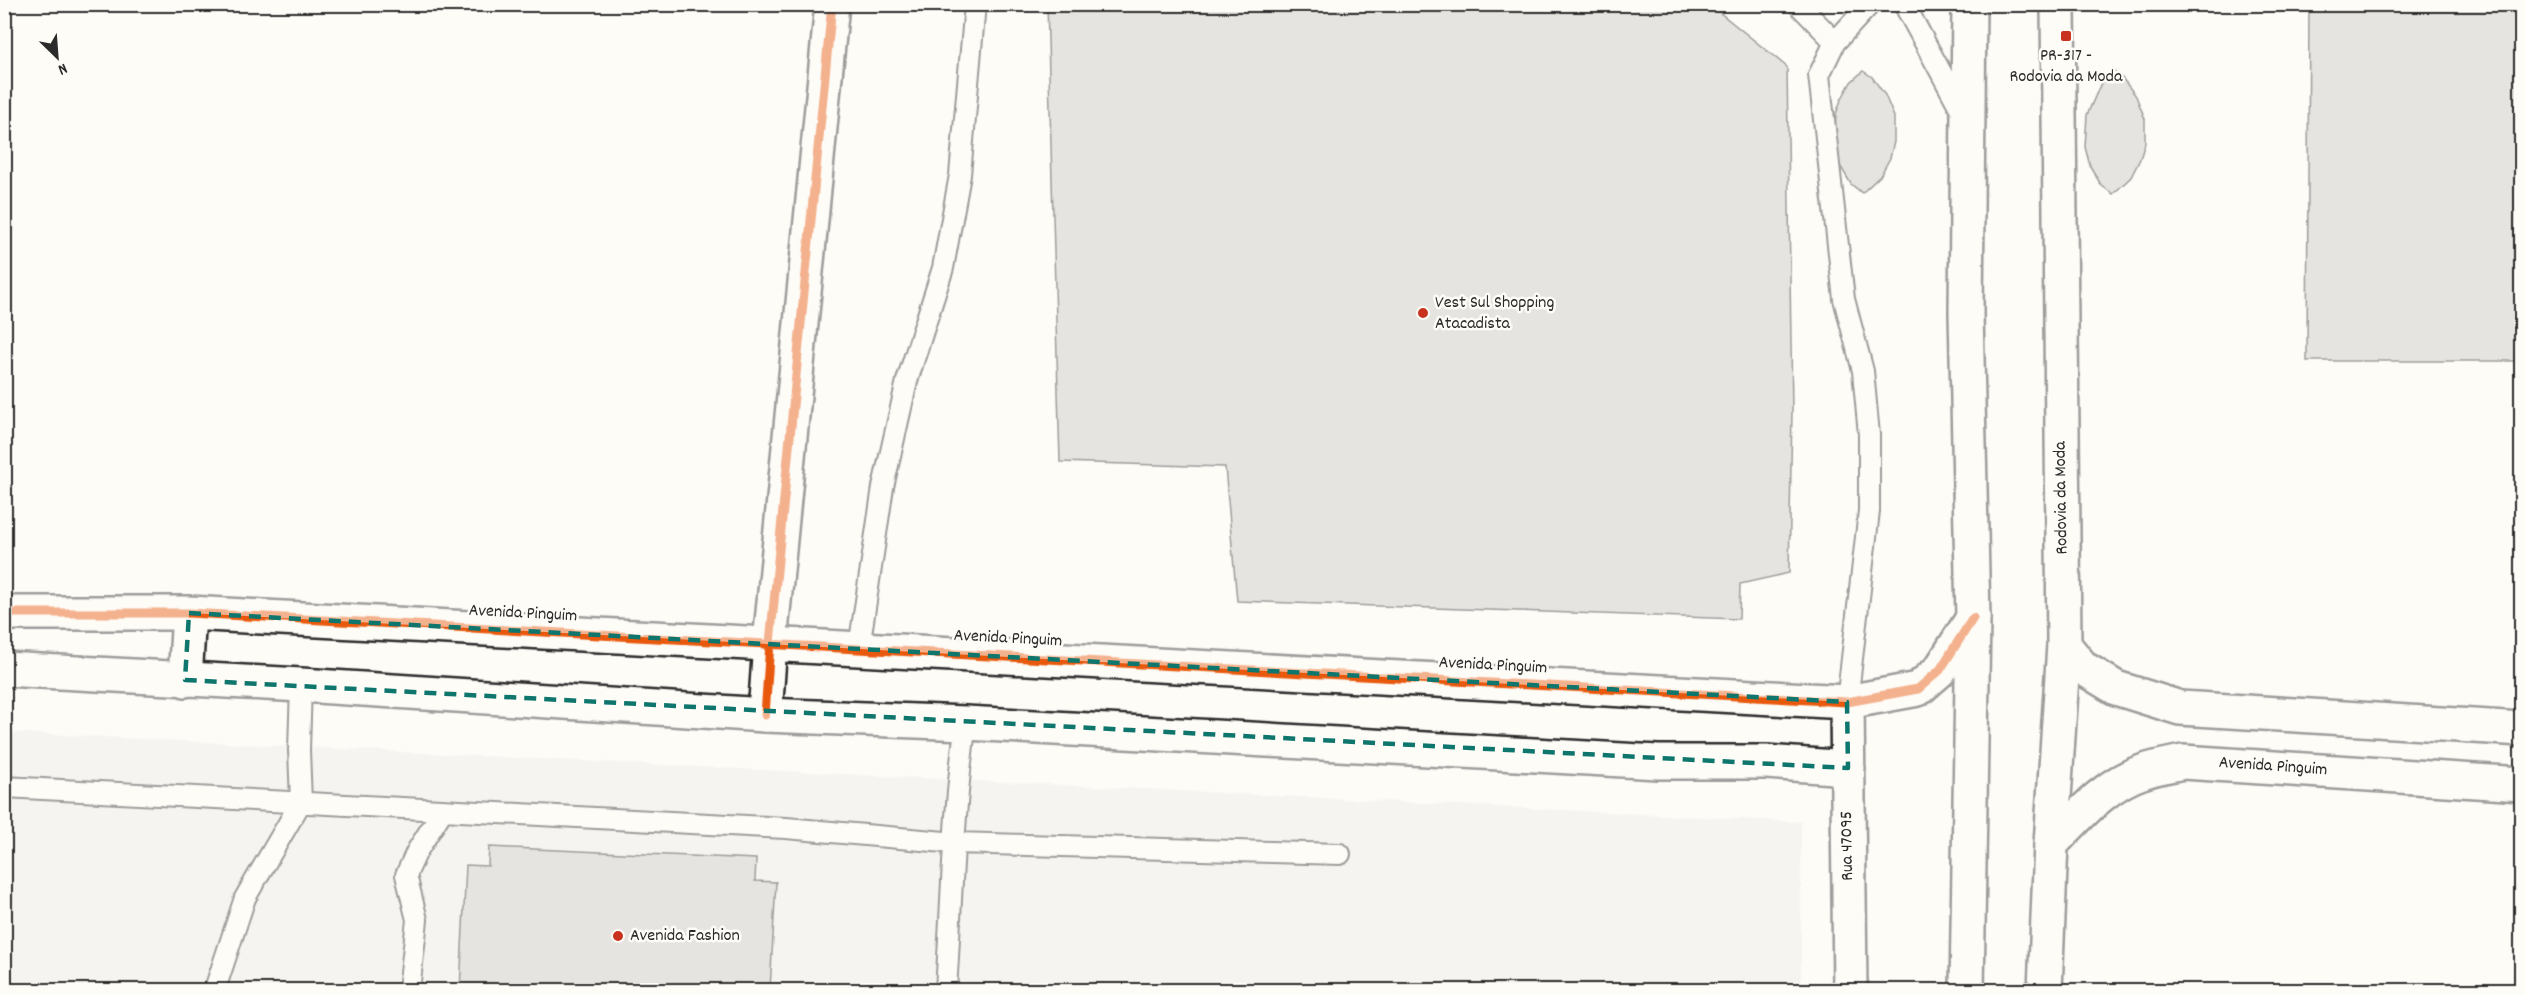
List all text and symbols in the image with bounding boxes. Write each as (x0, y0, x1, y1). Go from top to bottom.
north arrow (27, 27, 87, 87)
marker: PR-317 - Rodovia da Moda (2059, 29, 2073, 43)
place label: PR-317 - Rodovia da Moda (2009, 44, 2123, 90)
text: N (54, 56, 71, 80)
place label: Vest Sul Shopping Atacadista (1435, 291, 1554, 337)
marker: Vest Sul Shopping Atacadista (1416, 306, 1430, 320)
street label: Rodovia da Moda (2049, 441, 2075, 555)
street label: Avenida Pinguim (468, 599, 578, 629)
street label: Avenida Pinguim (953, 624, 1063, 654)
street label: Avenida Pinguim (1438, 651, 1548, 681)
street label: Avenida Pinguim (2218, 751, 2328, 783)
street label: Rua 47095 (1835, 811, 1861, 881)
place label: Avenida Fashion (630, 924, 740, 949)
marker: Avenida Fashion (611, 929, 625, 943)

